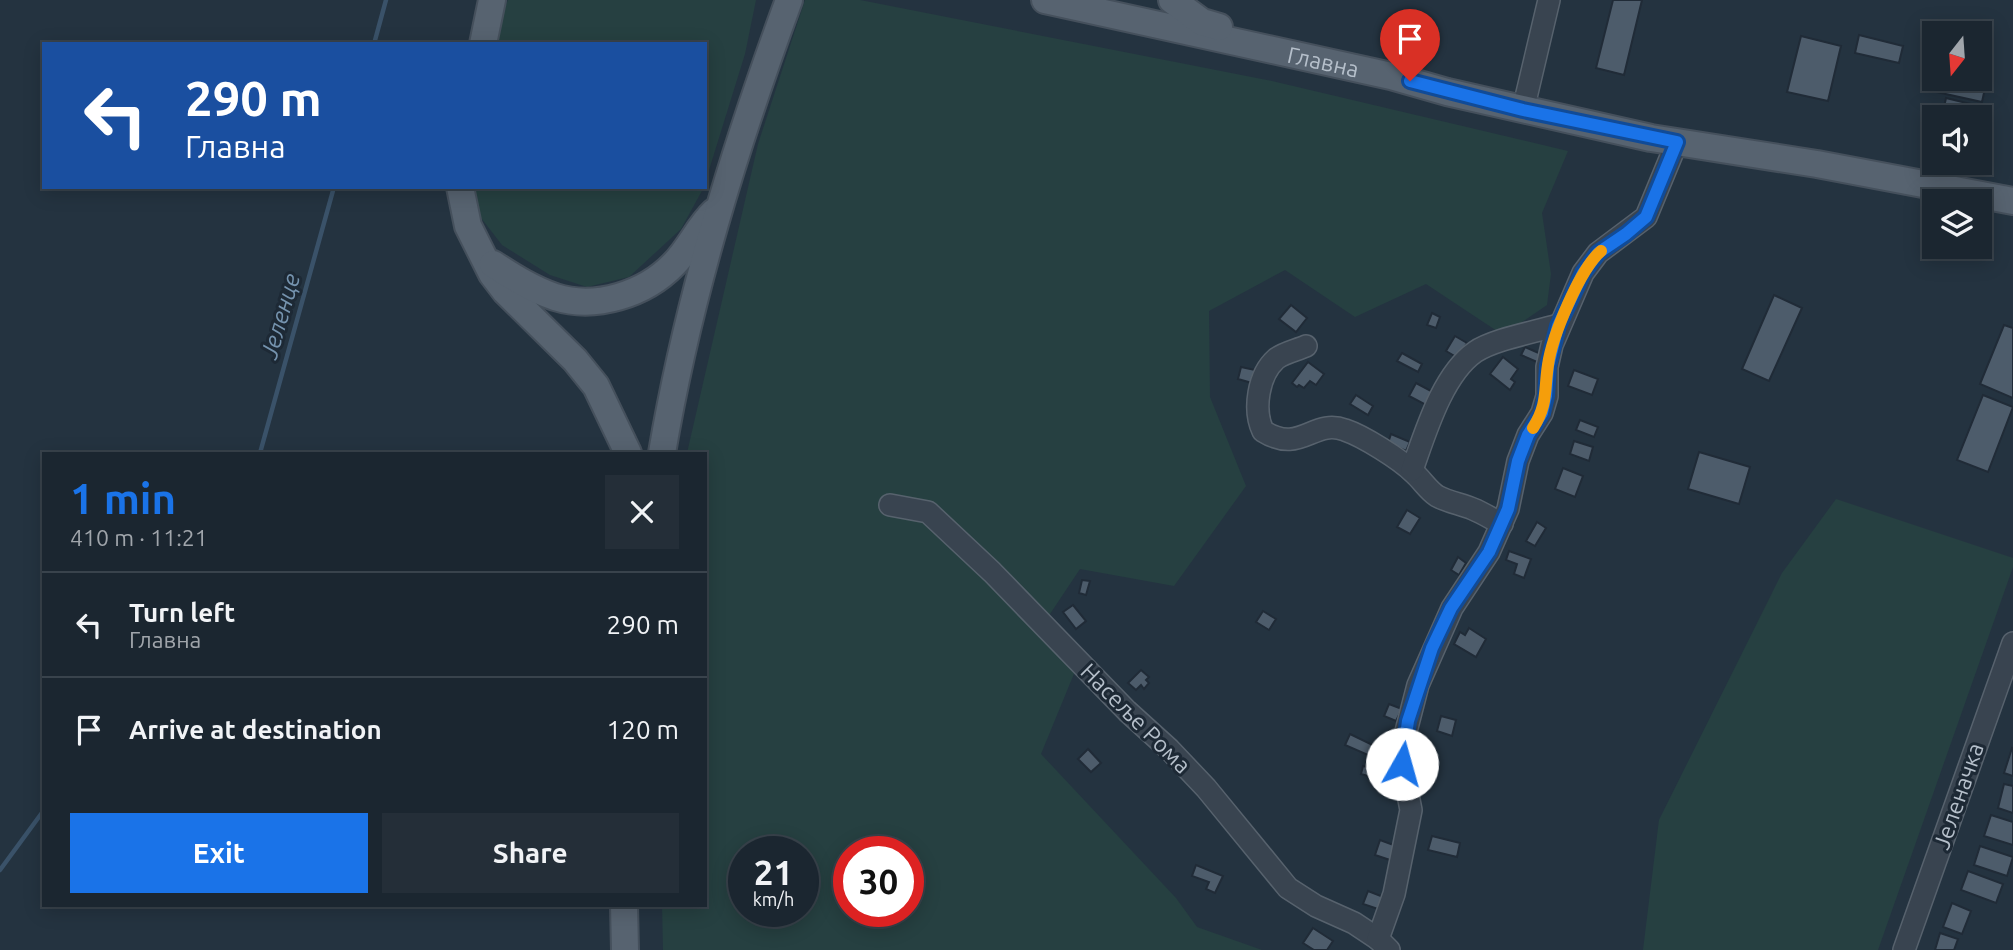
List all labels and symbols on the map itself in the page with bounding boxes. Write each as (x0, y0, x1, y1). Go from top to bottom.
pin (1380, 9, 1440, 81)
north arrow (1922, 21, 1992, 91)
street label: Главна (1285, 41, 1361, 81)
water label: Јеленце (255, 270, 305, 363)
street label: Насеље Рома (1076, 658, 1196, 778)
position arrow (1365, 727, 1439, 801)
street label: Јеленачка (1928, 739, 1988, 853)
speed limit sign: 30 (833, 836, 924, 927)

